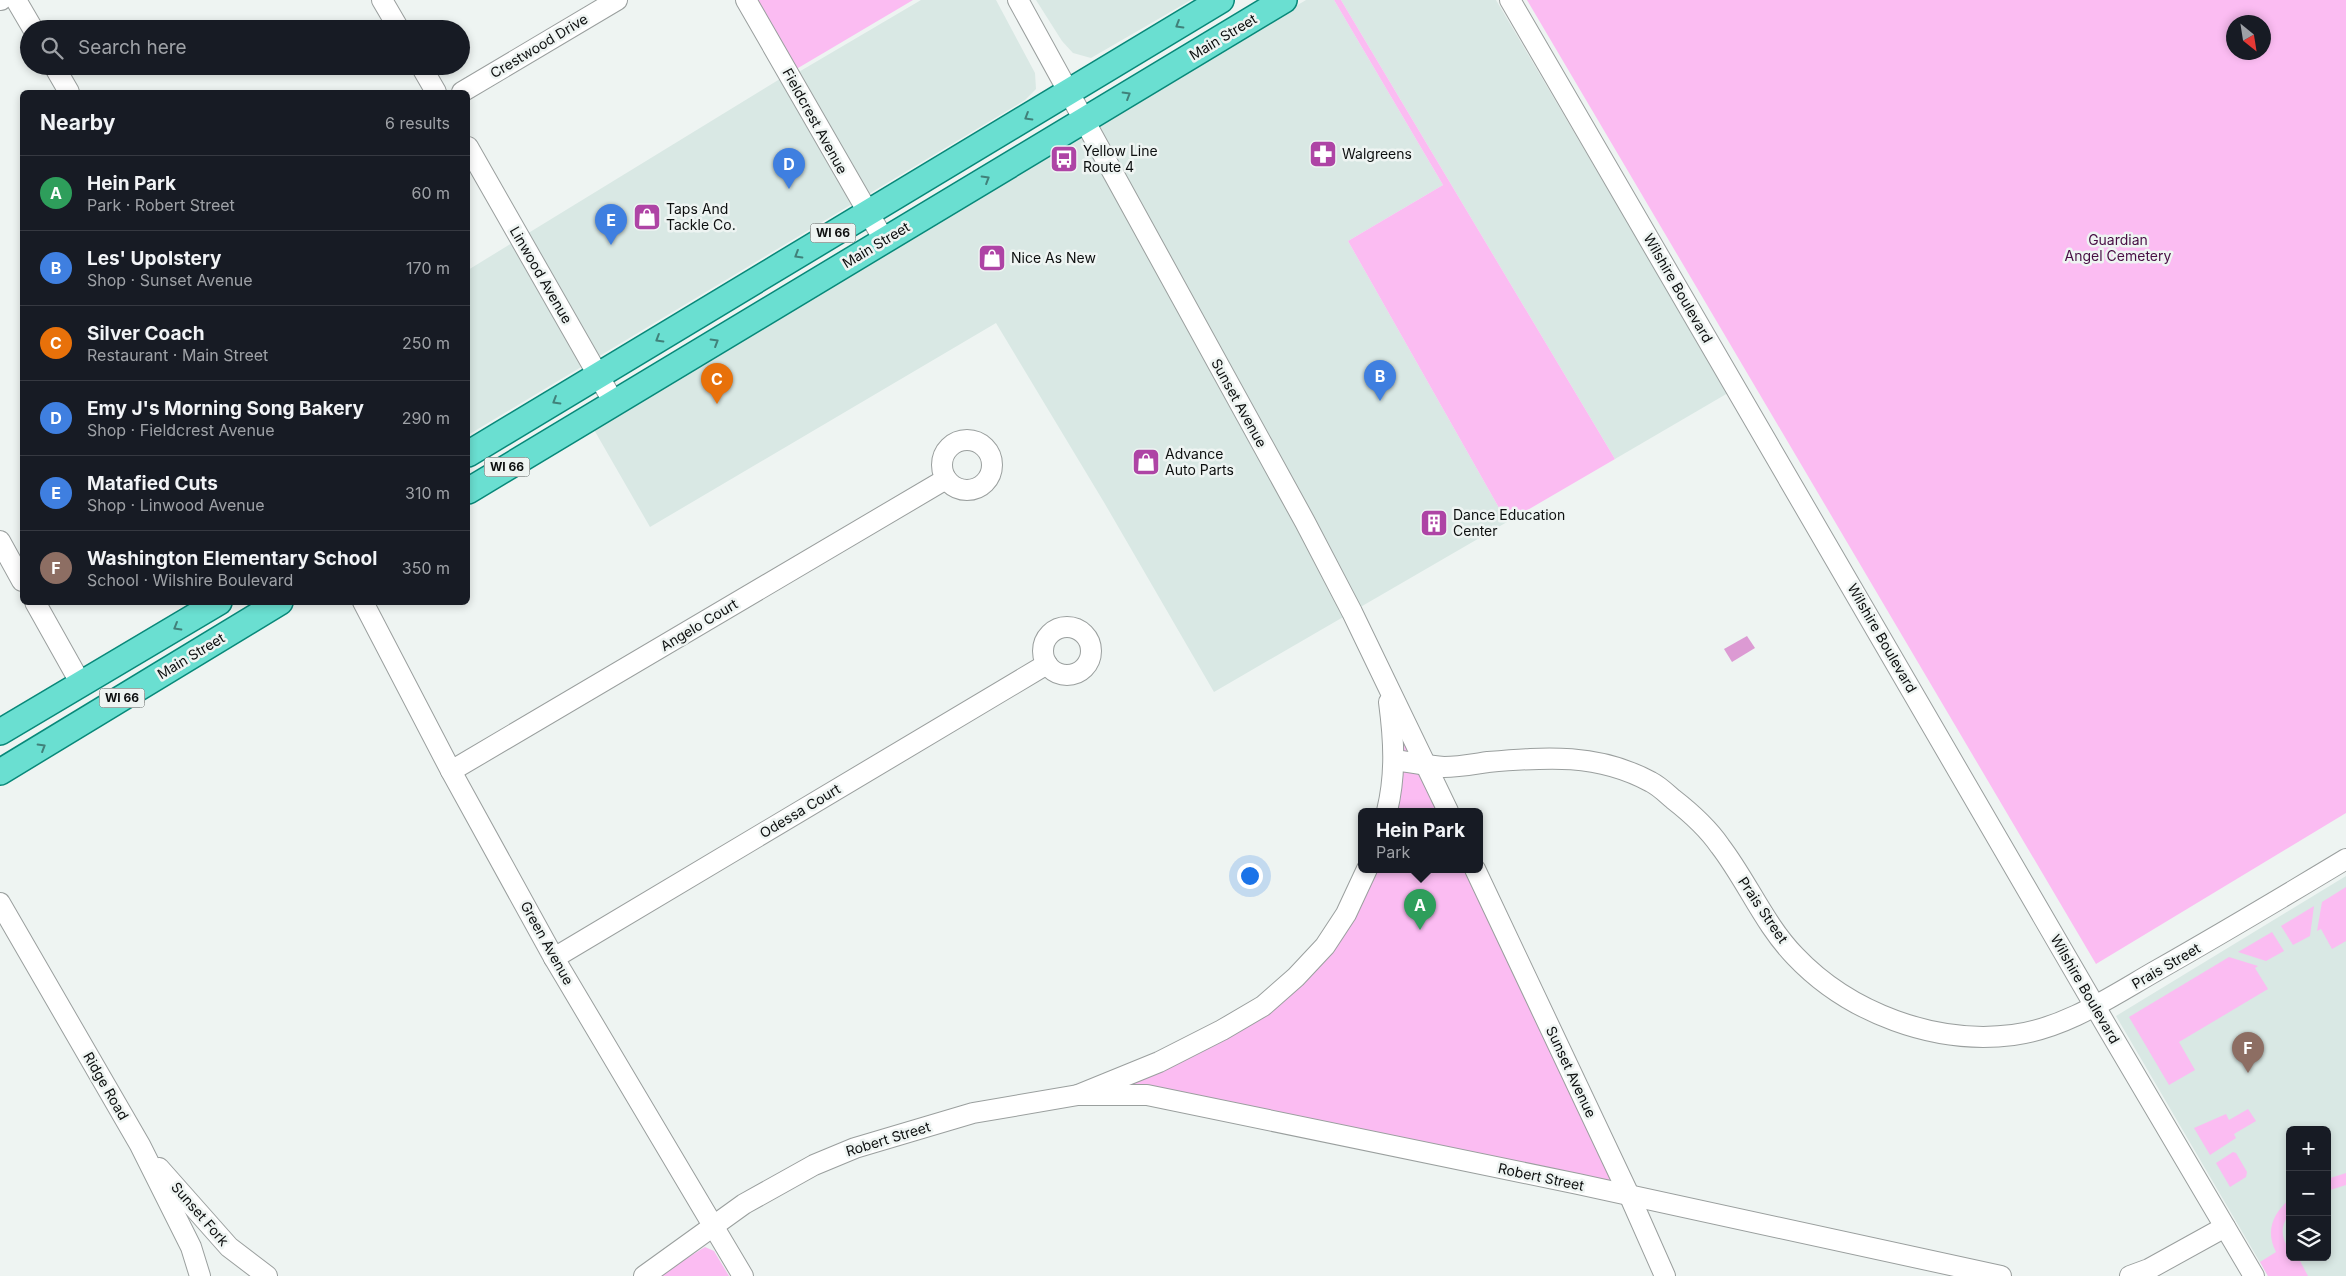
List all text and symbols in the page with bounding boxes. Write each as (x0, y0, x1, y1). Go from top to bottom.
street label: Crestwood Drive (487, 10, 591, 81)
street label: Main Street (1186, 10, 1260, 63)
north arrow (2226, 15, 2271, 60)
one-way arrow (1176, 19, 1185, 29)
search box (20, 20, 470, 75)
icon: search (38, 34, 66, 62)
text: Search here (78, 36, 187, 59)
street label: Fieldcrest Avenue (779, 65, 851, 177)
one-way arrow (1122, 92, 1131, 102)
text: Nearby (40, 110, 115, 135)
one-way arrow (1024, 110, 1033, 120)
text: 6 results (385, 113, 450, 133)
pharmacy icon: Walgreens (1308, 139, 1338, 169)
place label: Yellow Line Route 4 (1083, 142, 1158, 175)
bus stop icon: Yellow Line Route 4 (1049, 144, 1079, 174)
place label: Walgreens (1342, 145, 1412, 162)
pin: D (773, 148, 805, 189)
text: Hein Park (87, 172, 176, 195)
one-way arrow (980, 176, 989, 186)
text: A (50, 183, 62, 203)
text: 60 m (411, 183, 450, 203)
text: Park · Robert Street (87, 195, 235, 215)
place label: Taps And Tackle Co. (666, 200, 736, 233)
shop icon: Taps And Tackle Co. (632, 202, 662, 232)
pin: E (595, 204, 627, 245)
street label: Main Street (839, 218, 913, 271)
street label: Linwood Avenue (507, 223, 576, 326)
road number: WI 66 (810, 224, 856, 242)
street label: Wilshire Boulevard (1640, 230, 1717, 345)
park label: Guardian Angel Cemetery (2065, 231, 2172, 264)
shop icon: Nice As New (977, 243, 1007, 273)
text: Les' Upolstery (87, 247, 221, 270)
one-way arrow (795, 248, 804, 258)
place label: Nice As New (1011, 249, 1096, 266)
text: B (51, 258, 61, 278)
text: 170 m (406, 258, 450, 278)
text: Shop · Sunset Avenue (87, 270, 253, 290)
text: Silver Coach (87, 322, 204, 345)
one-way arrow (656, 332, 665, 342)
text: C (50, 333, 62, 353)
text: 250 m (402, 333, 450, 353)
one-way arrow (710, 338, 719, 348)
text: Restaurant · Main Street (87, 345, 268, 365)
street label: Sunset Avenue (1208, 355, 1271, 450)
pin: B (1364, 360, 1396, 401)
pin: C (701, 363, 733, 404)
one-way arrow (552, 394, 561, 404)
text: Emy J's Morning Song Bakery (87, 397, 364, 420)
text: D (50, 408, 62, 428)
text: 290 m (402, 408, 450, 428)
text: Shop · Fieldcrest Avenue (87, 420, 275, 440)
place label: Advance Auto Parts (1165, 445, 1234, 478)
shop icon: Advance Auto Parts (1131, 447, 1161, 477)
road number: WI 66 (484, 458, 530, 477)
text: Matafied Cuts (87, 472, 218, 495)
text: E (51, 483, 61, 503)
text: 310 m (405, 483, 450, 503)
text: Shop · Linwood Avenue (87, 495, 265, 515)
place label: Dance Education Center (1453, 506, 1565, 539)
building icon: Dance Education Center (1419, 508, 1449, 538)
text: Washington Elementary School (87, 547, 377, 570)
text: F (51, 558, 61, 578)
text: 350 m (402, 558, 450, 578)
text: School · Wilshire Boulevard (87, 570, 293, 590)
street label: Wilshire Boulevard (1844, 580, 1921, 695)
street label: Angelo Court (657, 595, 741, 654)
one-way arrow (173, 621, 182, 631)
street label: Main Street (154, 629, 228, 682)
road number: WI 66 (100, 688, 144, 708)
one-way arrow (36, 743, 45, 753)
street label: Odessa Court (756, 780, 843, 841)
popup (1358, 808, 1483, 873)
text: Hein Park (1376, 819, 1465, 842)
text: Park (1376, 842, 1410, 862)
your location (1237, 863, 1263, 889)
street label: Prais Street (1735, 873, 1792, 946)
pin: A (1404, 889, 1436, 930)
street label: Green Avenue (517, 898, 577, 988)
street label: Wilshire Boulevard (2047, 931, 2124, 1046)
street label: Prais Street (2128, 939, 2203, 992)
street label: Sunset Avenue (1543, 1023, 1600, 1120)
pin: F (2232, 1032, 2264, 1073)
street label: Ridge Road (80, 1049, 133, 1123)
street label: Robert Street (844, 1117, 933, 1159)
map controls (2286, 1126, 2331, 1261)
button: + (2286, 1126, 2331, 1171)
street label: Robert Street (1497, 1159, 1586, 1194)
button: − (2286, 1171, 2331, 1216)
street label: Sunset Fork (168, 1178, 233, 1249)
button: layers (2286, 1216, 2331, 1261)

